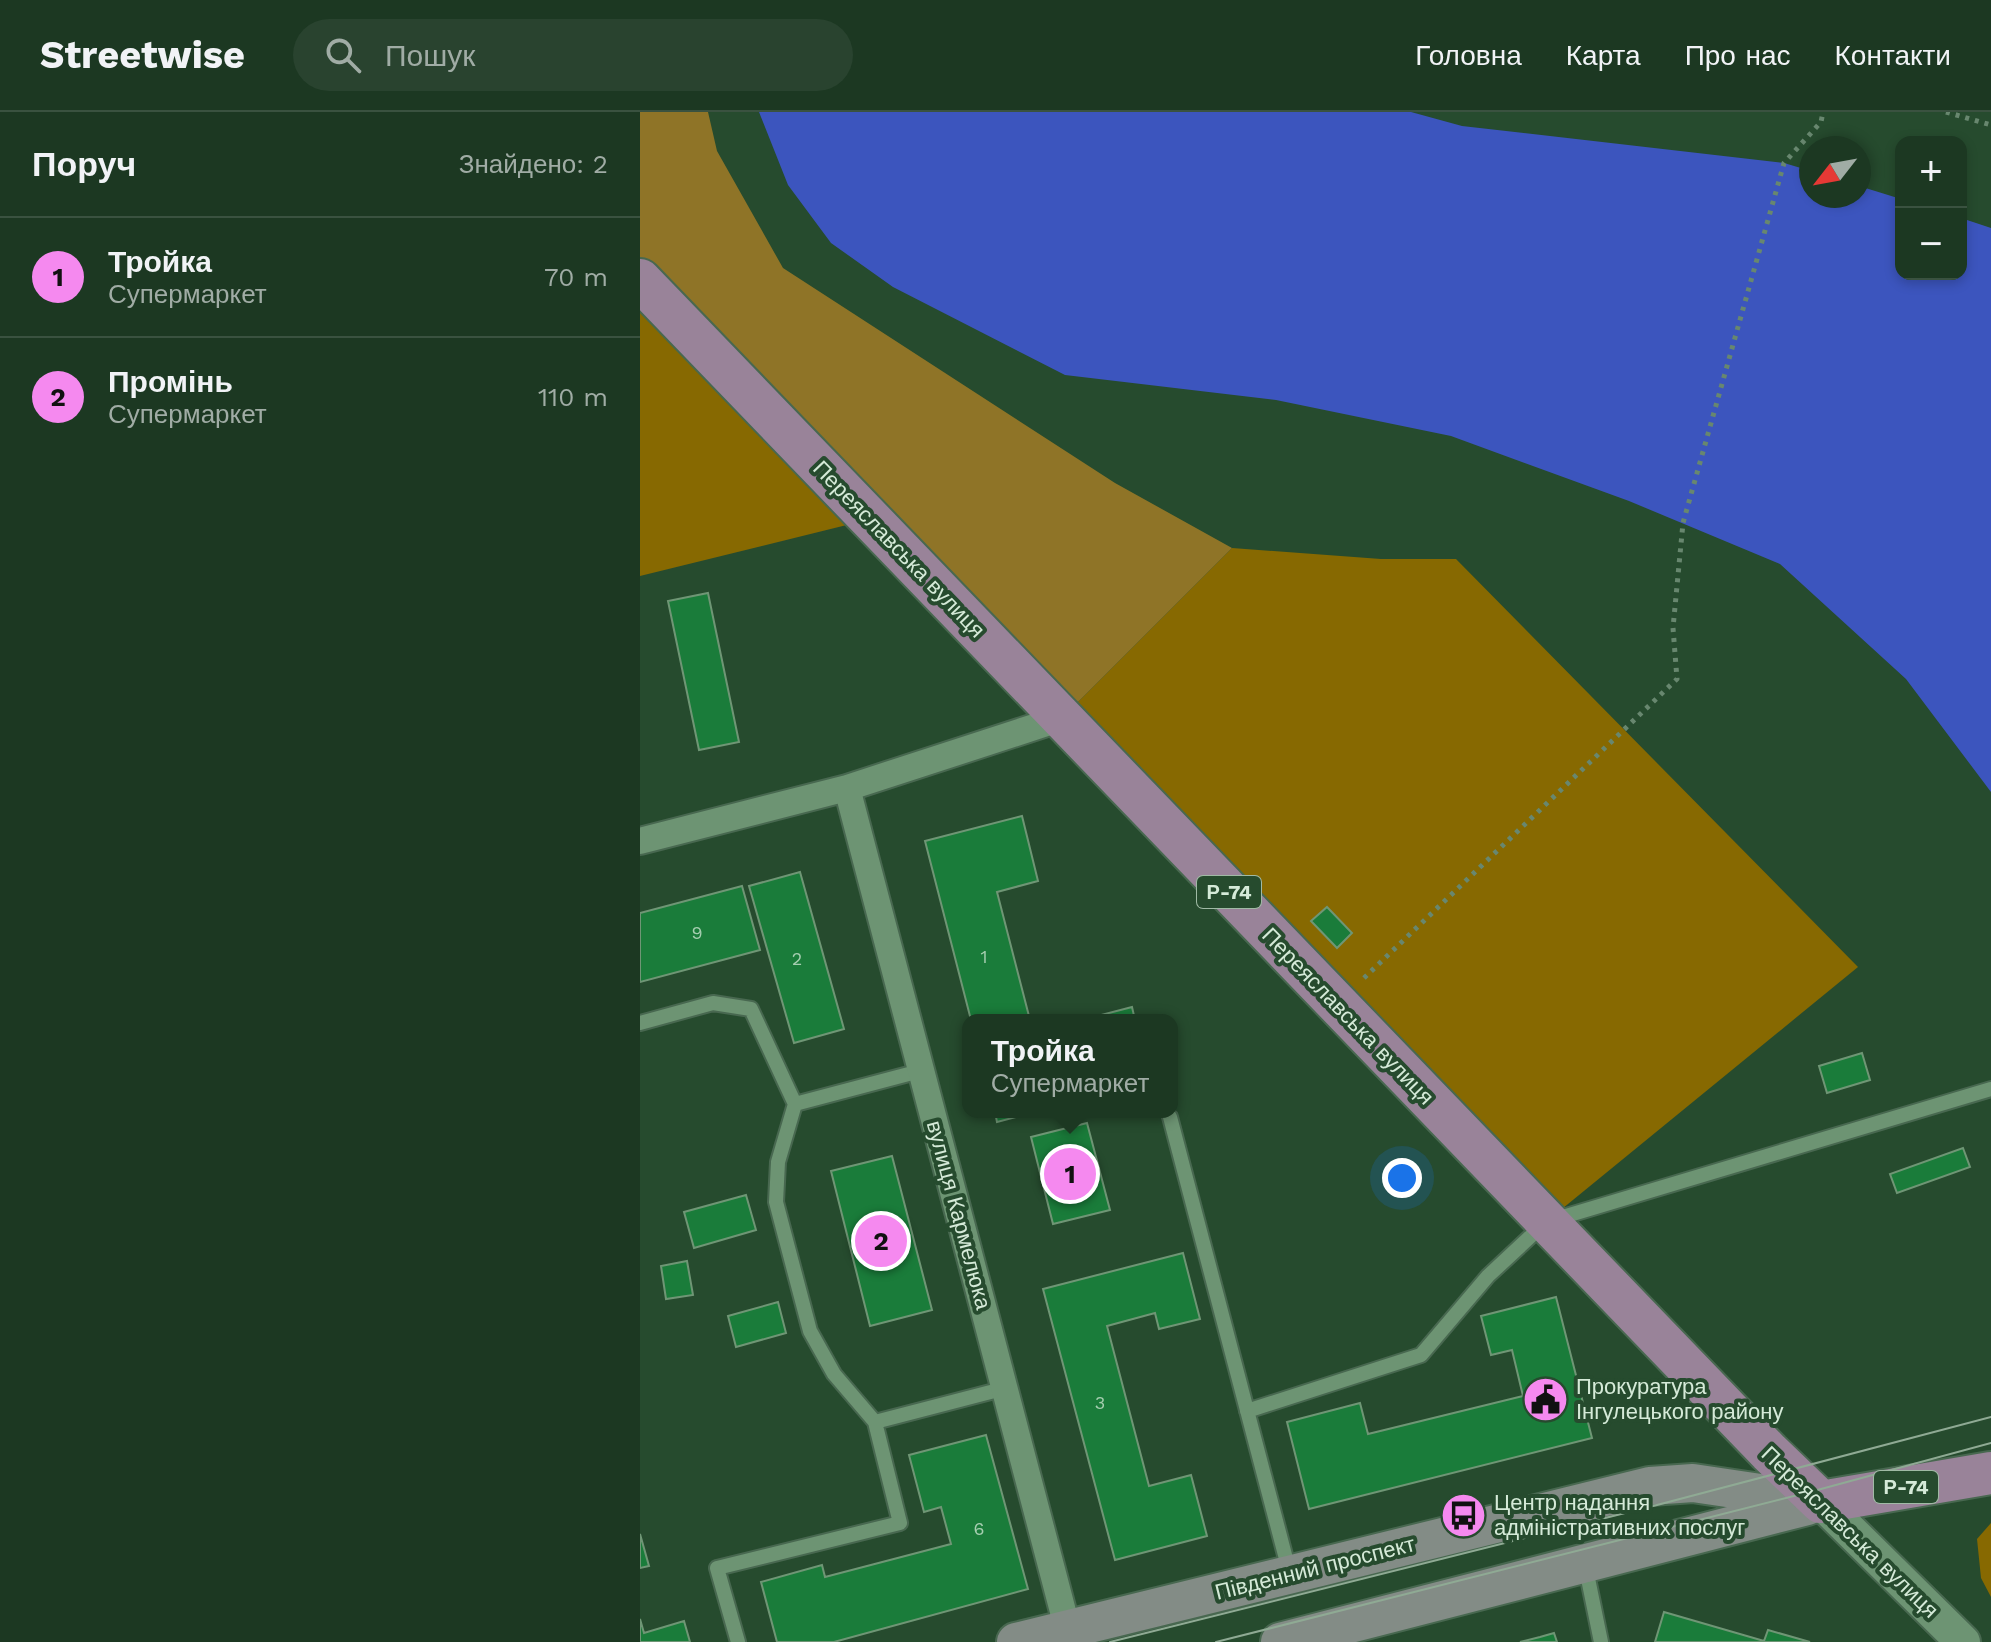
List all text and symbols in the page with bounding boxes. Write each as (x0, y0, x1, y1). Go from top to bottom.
search box (293, 19, 853, 91)
text: Streetwise (40, 33, 245, 77)
icon: search (321, 33, 365, 77)
text: Пошук (385, 38, 475, 73)
text: Головна (1415, 39, 1522, 72)
text: Карта (1566, 39, 1641, 72)
text: Про нас (1685, 39, 1791, 72)
text: Контакти (1835, 39, 1951, 72)
north arrow (1799, 136, 1871, 208)
map controls (1895, 136, 1967, 280)
button: + (1895, 136, 1967, 208)
text: Поруч (32, 144, 136, 184)
text: Знайдено: 2 (459, 149, 608, 179)
button: − (1895, 208, 1967, 280)
text: Тройка (108, 244, 212, 279)
text: 1 (52, 262, 64, 292)
text: 70 m (544, 262, 608, 292)
text: Супермаркет (108, 279, 267, 309)
text: Промінь (108, 364, 233, 399)
text: 2 (50, 382, 66, 412)
text: 110 m (538, 382, 608, 412)
text: Супермаркет (108, 399, 267, 429)
street label: Переяславська вулиця (808, 456, 990, 642)
road number: Р-74 (1197, 876, 1261, 908)
house number: 9 (691, 922, 703, 943)
street label: Переяславська вулиця (1257, 923, 1439, 1109)
house number: 1 (980, 946, 988, 967)
house number: 2 (792, 948, 802, 969)
popup (962, 1014, 1178, 1118)
text: Тройка (991, 1033, 1095, 1068)
text: Супермаркет (991, 1068, 1149, 1098)
street label: вулиця Кармелюка (922, 1118, 996, 1313)
pin: 1 (1044, 1144, 1096, 1204)
your location (1382, 1158, 1422, 1198)
pin: 2 (855, 1211, 907, 1271)
place label: Прокуратура Інгулецького району (1576, 1374, 1783, 1424)
public building icon: Прокуратура Інгулецького району (1521, 1375, 1569, 1423)
house number: 3 (1095, 1392, 1105, 1413)
street label: Переяславська вулиця (1757, 1441, 1943, 1623)
road number: Р-74 (1874, 1471, 1938, 1503)
place label: Центр надання адміністративних послуг (1494, 1490, 1745, 1540)
bus stop icon: Центр надання адміністративних послуг (1439, 1491, 1487, 1539)
house number: 6 (974, 1518, 984, 1539)
street label: Південний проспект (1212, 1531, 1418, 1605)

